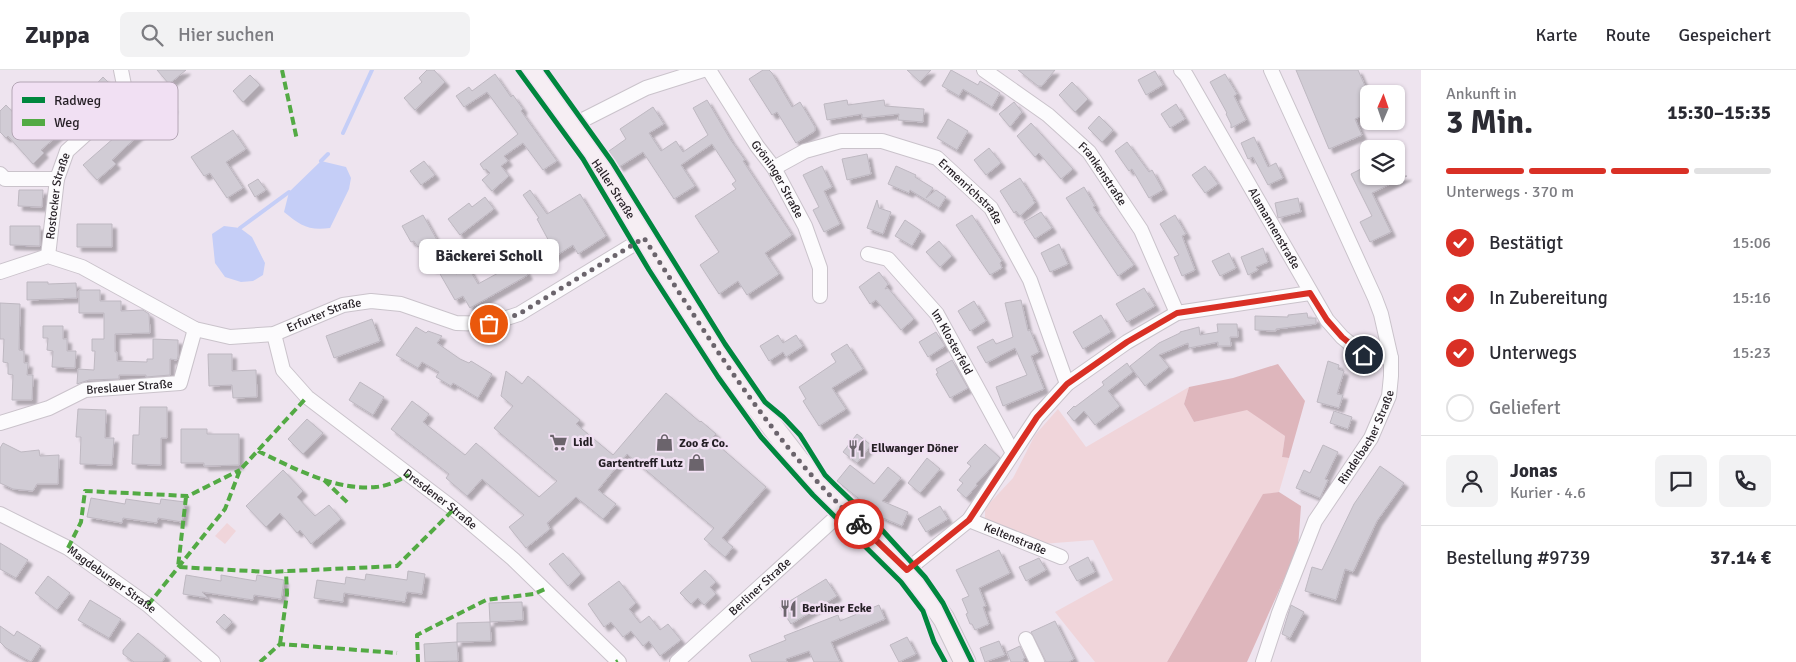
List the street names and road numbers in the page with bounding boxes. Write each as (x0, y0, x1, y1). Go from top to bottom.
street label: Gröninger Straße (748, 138, 807, 221)
street label: Frankenstraße (1075, 138, 1130, 209)
street label: Rostocker Straße (43, 150, 73, 240)
street label: Ermenrichstraße (935, 155, 1006, 227)
street label: Haller Straße (588, 156, 638, 222)
street label: Alamannenstraße (1245, 185, 1304, 272)
street label: Erfurter Straße (284, 295, 362, 335)
street label: Im Klosterfeld (928, 306, 976, 377)
street label: Breslauer Straße (86, 376, 173, 397)
street label: Rindelbacher Straße (1334, 390, 1397, 487)
street label: Dresdener Straße (400, 465, 480, 533)
street label: Keltenstraße (982, 519, 1049, 558)
street label: Magdeburger Straße (64, 542, 160, 616)
street label: Berliner Straße (726, 555, 794, 619)

